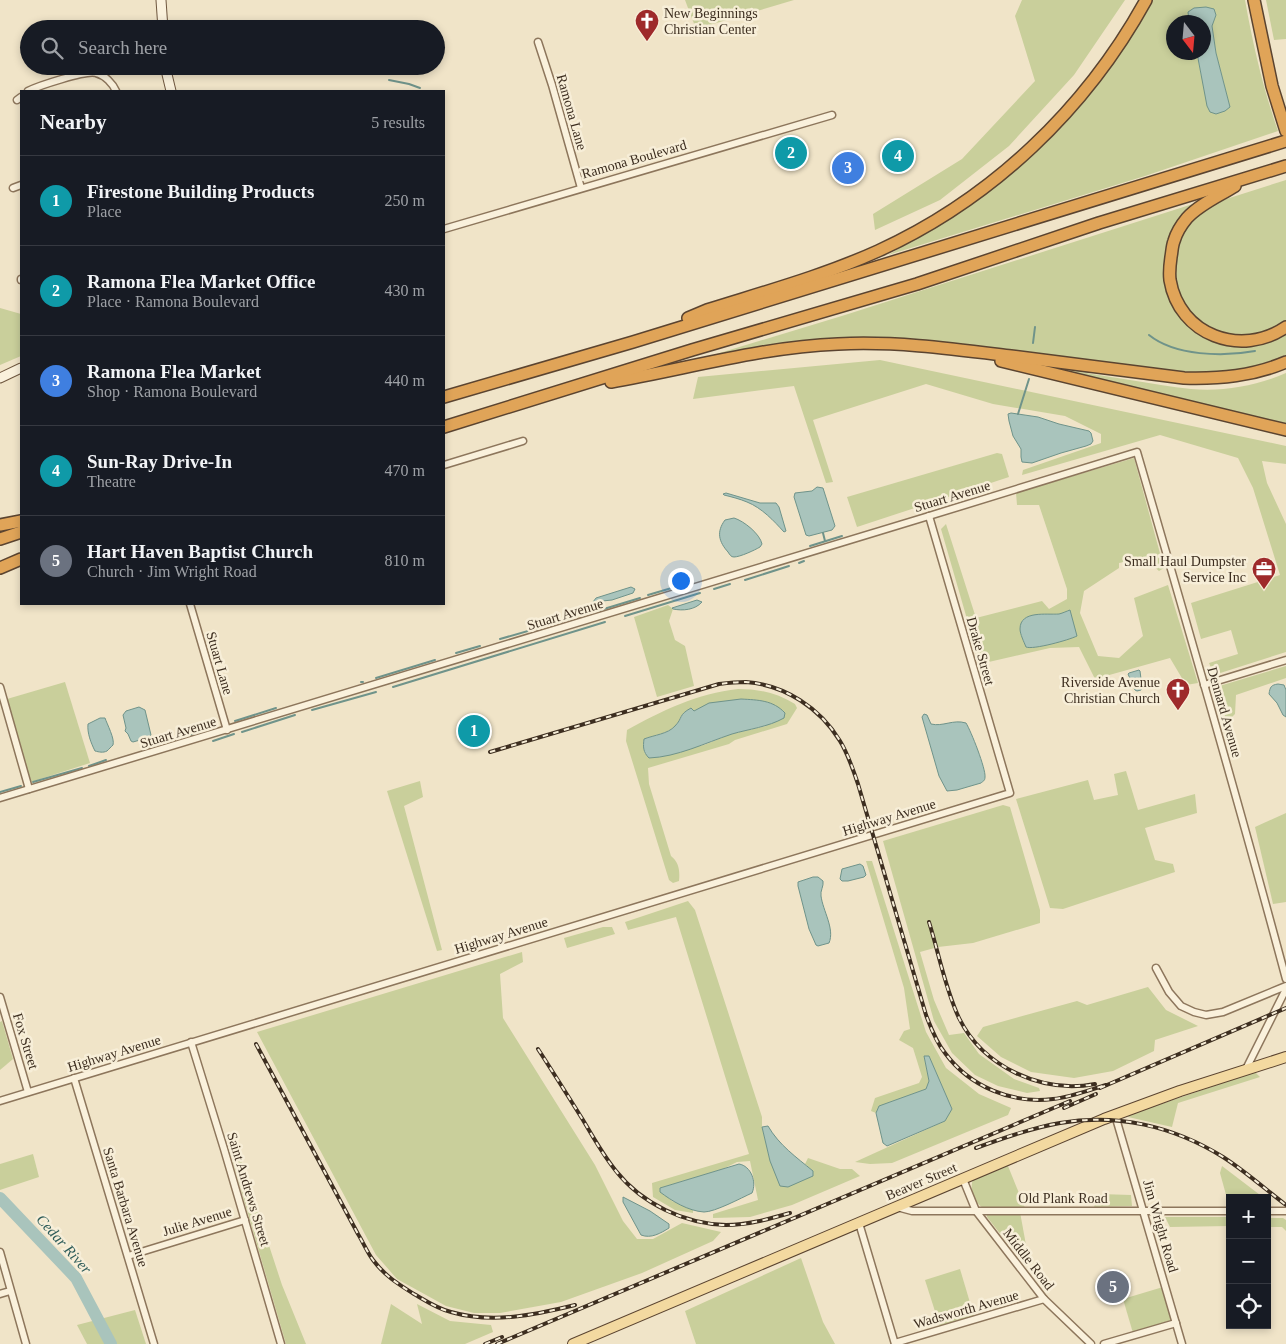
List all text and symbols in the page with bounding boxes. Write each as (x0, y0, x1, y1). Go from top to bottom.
place label: New Beginnings Christian Center (664, 6, 758, 37)
church icon: New Beginnings Christian Center (634, 8, 660, 42)
north arrow (1166, 15, 1211, 60)
search box (20, 20, 445, 75)
icon: search (38, 34, 66, 62)
text: Search here (78, 37, 167, 58)
street label: Ramona Lane (554, 73, 589, 152)
text: Nearby (40, 110, 107, 134)
text: 5 results (371, 114, 425, 131)
pin: 2 (775, 134, 807, 172)
street label: Ramona Boulevard (580, 137, 688, 182)
pin: 4 (882, 137, 914, 175)
pin: 3 (832, 149, 864, 187)
text: Firestone Building Products (87, 181, 314, 202)
text: 1 (52, 192, 60, 209)
text: 250 m (385, 192, 425, 209)
text: Place (87, 203, 122, 220)
text: Ramona Flea Market Office (87, 271, 315, 292)
text: 2 (52, 282, 60, 299)
text: 430 m (385, 282, 425, 299)
text: Place · Ramona Boulevard (87, 293, 259, 310)
text: Ramona Flea Market (87, 361, 261, 382)
text: 3 (52, 372, 60, 389)
text: 440 m (385, 372, 425, 389)
text: Shop · Ramona Boulevard (87, 383, 257, 400)
text: Sun-Ray Drive-In (87, 451, 232, 472)
text: 4 (52, 462, 60, 479)
text: 470 m (385, 462, 425, 479)
text: Theatre (87, 473, 136, 490)
street label: Stuart Avenue (912, 478, 992, 515)
text: Hart Haven Baptist Church (87, 541, 313, 562)
text: 5 (52, 552, 60, 569)
text: 810 m (385, 552, 425, 569)
place label: Small Haul Dumpster Service Inc (1124, 554, 1246, 585)
office icon: Small Haul Dumpster Service Inc (1251, 556, 1277, 590)
text: Church · Jim Wright Road (87, 563, 257, 580)
your location (668, 568, 694, 594)
street label: Stuart Avenue (525, 596, 605, 633)
street label: Drake Street (964, 615, 997, 687)
street label: Stuart Lane (203, 630, 236, 696)
street label: Dennard Avenue (1204, 665, 1245, 759)
place label: Riverside Avenue Christian Church (1061, 675, 1160, 706)
church icon: Riverside Avenue Christian Church (1165, 677, 1191, 711)
pin: 1 (458, 712, 490, 750)
street label: Stuart Avenue (138, 714, 218, 751)
street label: Highway Avenue (841, 796, 938, 839)
street label: Highway Avenue (453, 914, 550, 957)
street label: Fox Street (10, 1011, 41, 1071)
street label: Highway Avenue (66, 1032, 163, 1075)
street label: Saint Andrews Street (224, 1130, 273, 1248)
street label: Santa Barbara Avenue (100, 1146, 151, 1269)
street label: Beaver Street (883, 1160, 959, 1203)
street label: Jim Wright Road (1140, 1178, 1181, 1274)
street label: Old Plank Road (1018, 1191, 1108, 1206)
map controls (1226, 1194, 1271, 1329)
button: + (1226, 1194, 1271, 1239)
street label: Julie Avenue (161, 1204, 234, 1239)
water label: Cedar River (33, 1211, 95, 1277)
street label: Middle Road (1000, 1226, 1057, 1293)
button: − (1226, 1239, 1271, 1284)
pin: 5 (1097, 1268, 1129, 1306)
button: locate (1226, 1284, 1271, 1329)
street label: Wadsworth Avenue (912, 1287, 1020, 1332)

